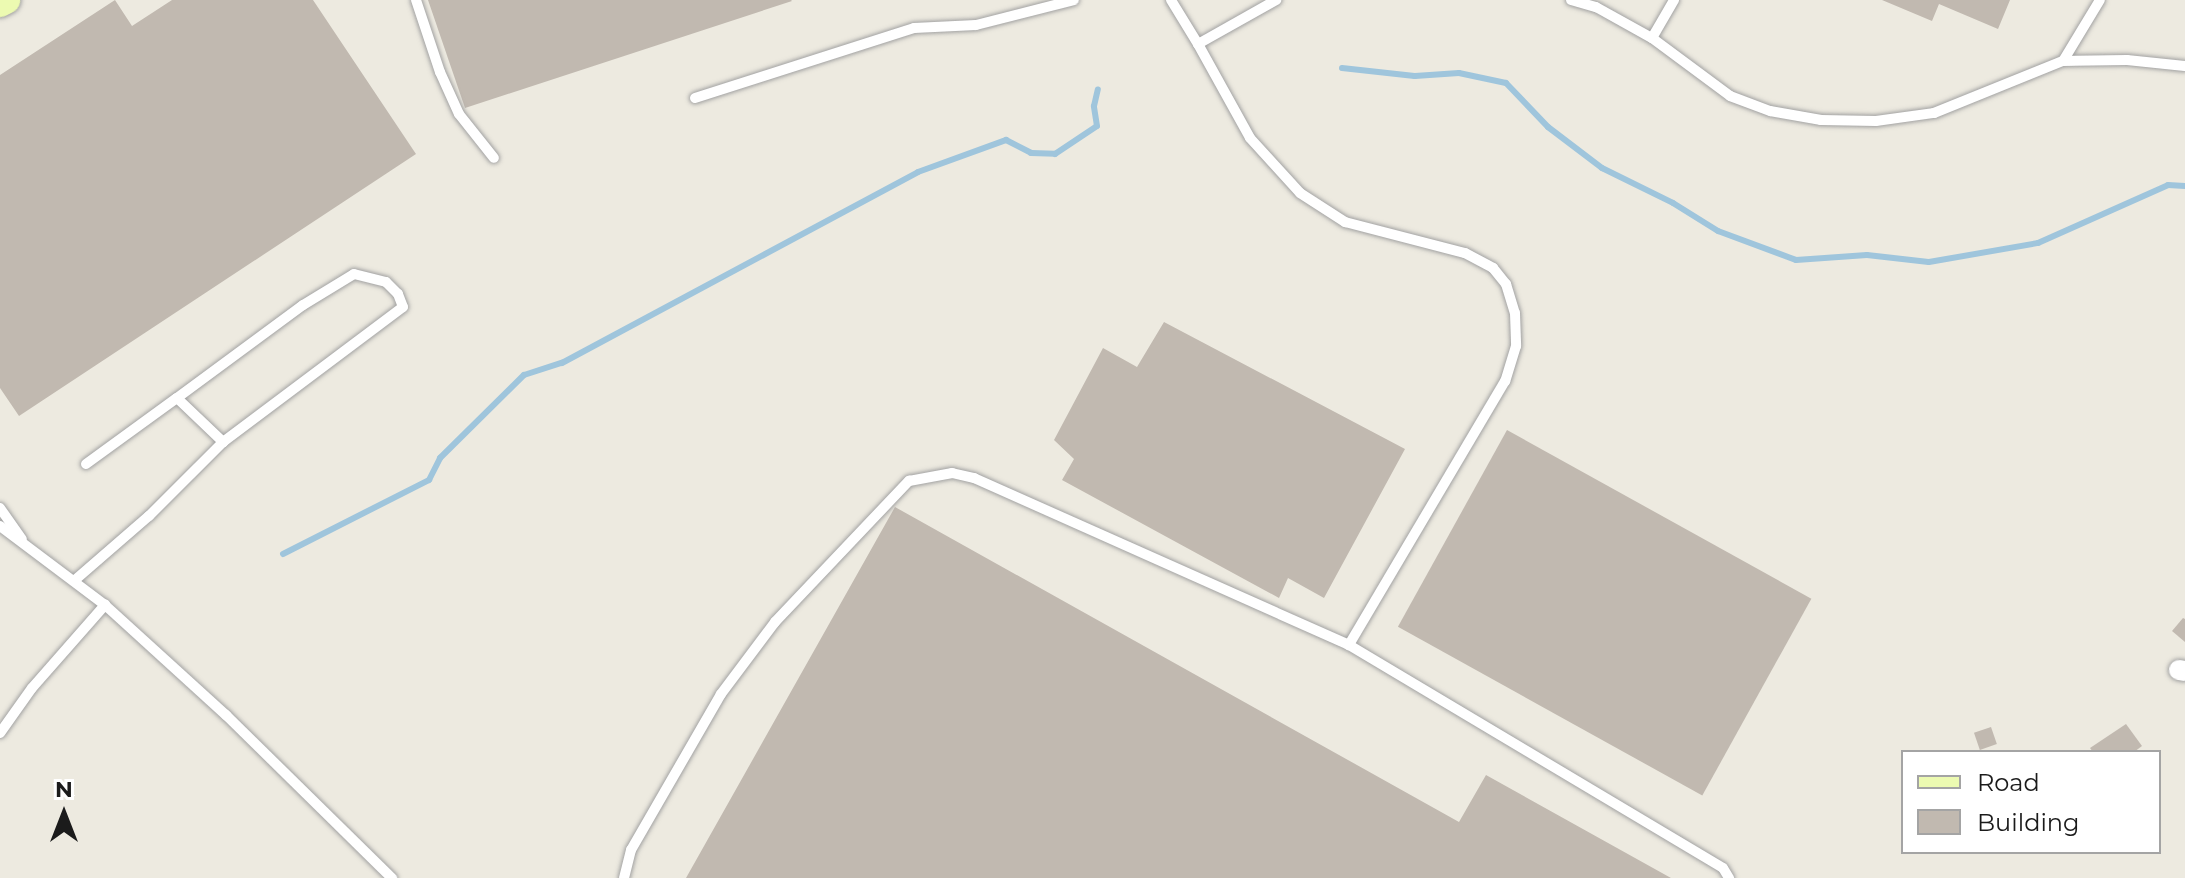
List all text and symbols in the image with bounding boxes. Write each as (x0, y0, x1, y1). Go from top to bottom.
legend (1901, 750, 2161, 854)
text: Road (1977, 768, 2040, 797)
north arrow (24, 774, 104, 854)
text: N (55, 776, 73, 803)
text: Building (1977, 808, 2080, 837)

